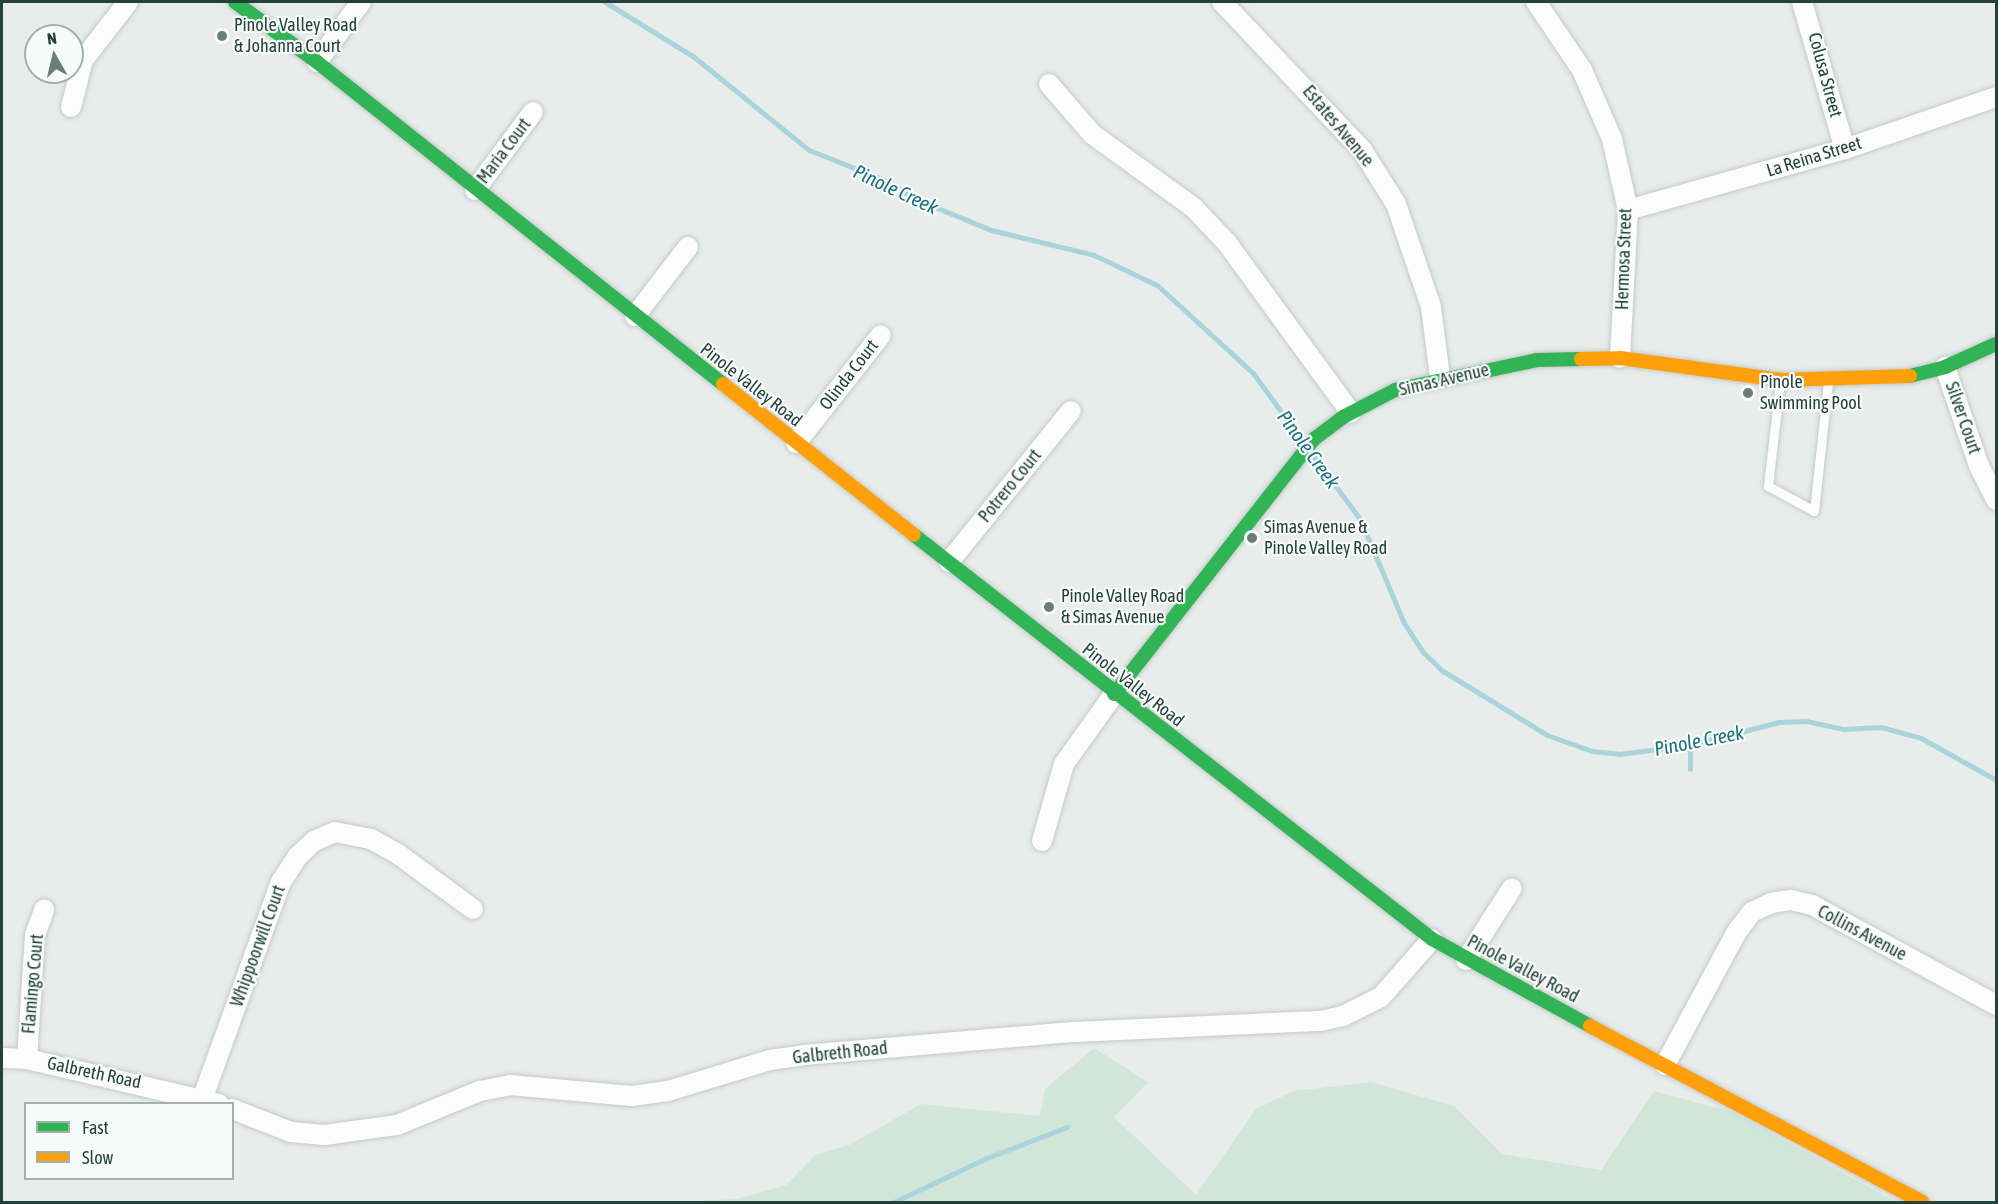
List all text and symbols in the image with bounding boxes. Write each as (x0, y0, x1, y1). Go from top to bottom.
place label: Pinole Valley Road & Johanna Court (234, 15, 357, 57)
north arrow (24, 24, 84, 84)
text: N (46, 29, 58, 48)
marker: Pinole Valley Road & Johanna Court (215, 29, 229, 43)
street label: Colusa Street (1803, 30, 1847, 120)
street label: Estates Avenue (1298, 81, 1378, 171)
street label: Maria Court (472, 114, 536, 188)
street label: La Reina Street (1764, 132, 1864, 182)
water label: Pinole Creek (850, 159, 942, 219)
street label: Hermosa Street (1611, 208, 1637, 310)
street label: Olinda Court (815, 336, 883, 414)
street label: Pinole Valley Road (696, 339, 806, 431)
street label: Simas Avenue (1397, 359, 1491, 401)
place label: Pinole Swimming Pool (1760, 372, 1862, 415)
street label: Silver Court (1941, 379, 1985, 457)
marker: Pinole Swimming Pool (1741, 386, 1755, 400)
water label: Pinole Creek (1273, 405, 1345, 493)
street label: Potrero Court (974, 445, 1046, 527)
place label: Simas Avenue & Pinole Valley Road (1264, 517, 1387, 560)
marker: Simas Avenue & Pinole Valley Road (1245, 531, 1259, 545)
place label: Pinole Valley Road & Simas Avenue (1061, 586, 1184, 628)
marker: Pinole Valley Road & Simas Avenue (1042, 600, 1056, 614)
street label: Pinole Valley Road (1078, 639, 1188, 731)
water label: Pinole Creek (1652, 720, 1746, 760)
street label: Whippoorwill Court (226, 882, 290, 1010)
street label: Collins Avenue (1814, 901, 1910, 965)
street label: Pinole Valley Road (1464, 931, 1582, 1007)
street label: Flamingo Court (18, 933, 48, 1035)
street label: Galbreth Road (791, 1037, 889, 1069)
street label: Galbreth Road (45, 1053, 143, 1093)
legend (24, 1102, 234, 1180)
text: Fast (82, 1117, 109, 1138)
text: Slow (82, 1147, 113, 1168)

